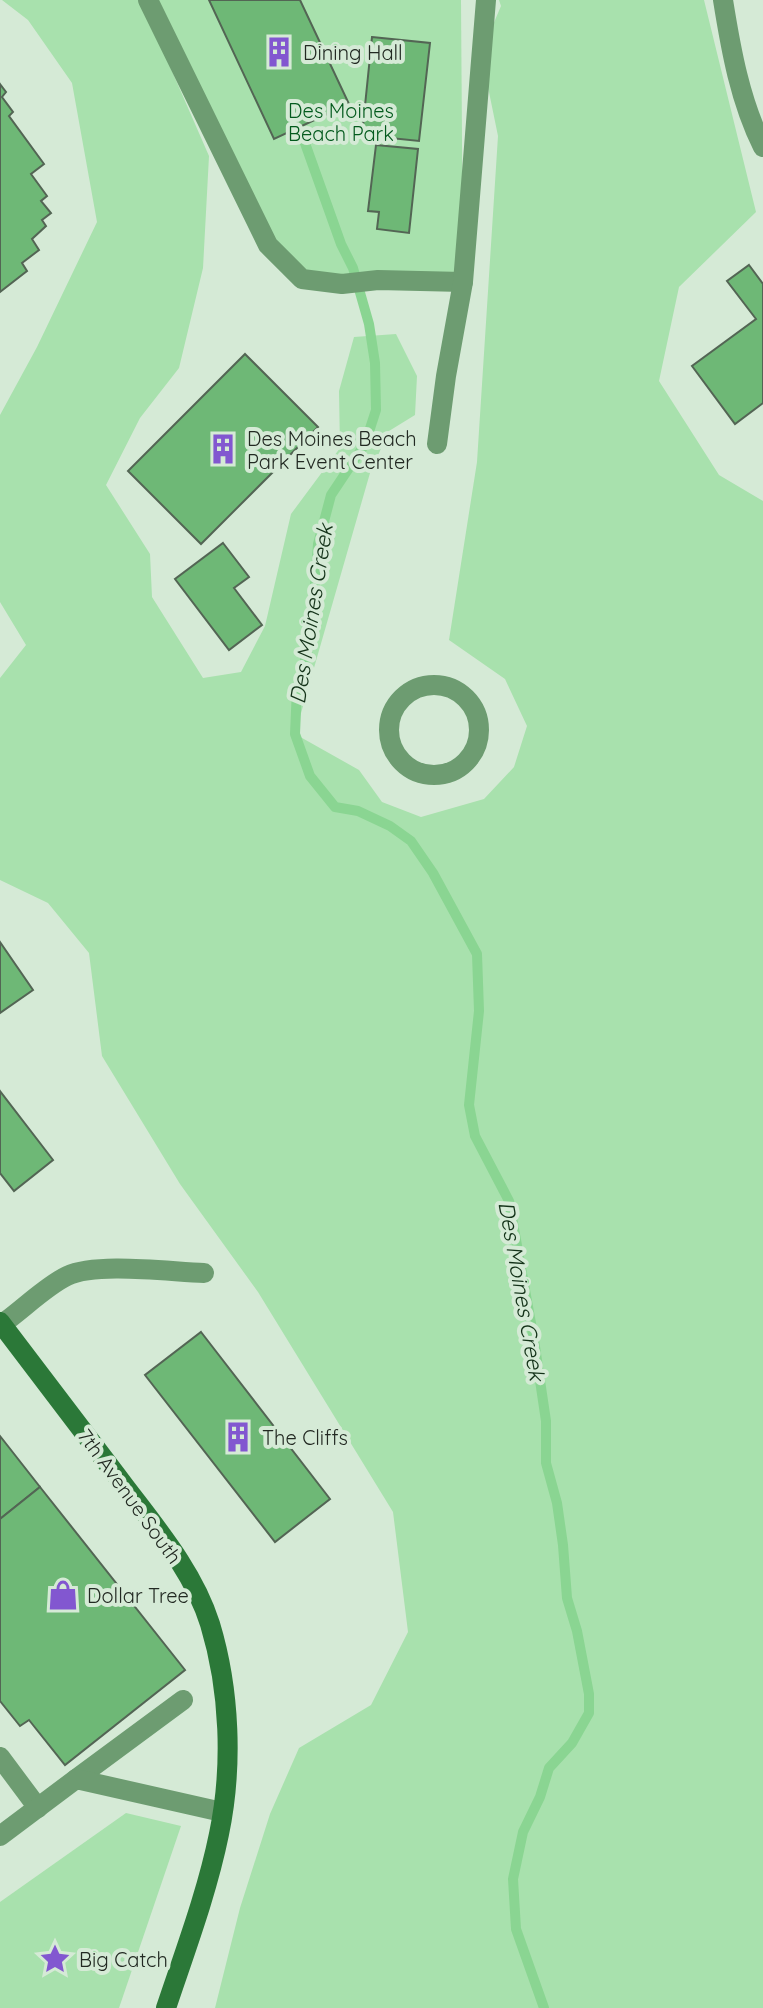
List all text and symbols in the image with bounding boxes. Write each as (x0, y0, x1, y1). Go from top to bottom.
building icon: Dining Hall (262, 35, 296, 69)
place label: Dining Hall (303, 40, 403, 65)
park label: Des Moines Beach Park (288, 98, 394, 146)
place label: Des Moines Beach Park Event Center (247, 426, 417, 474)
building icon: Des Moines Beach Park Event Center (206, 432, 240, 466)
water label: Des Moines Creek (283, 520, 339, 706)
water label: Des Moines Creek (492, 1199, 552, 1385)
building icon: The Cliffs (221, 1420, 255, 1454)
street label: 7th Avenue South (73, 1424, 187, 1568)
place label: The Cliffs (262, 1425, 348, 1450)
shop icon: Dollar Tree (46, 1578, 80, 1612)
place label: Dollar Tree (87, 1583, 189, 1608)
place icon: Big Catch (38, 1942, 72, 1976)
place label: Big Catch (79, 1947, 168, 1972)

